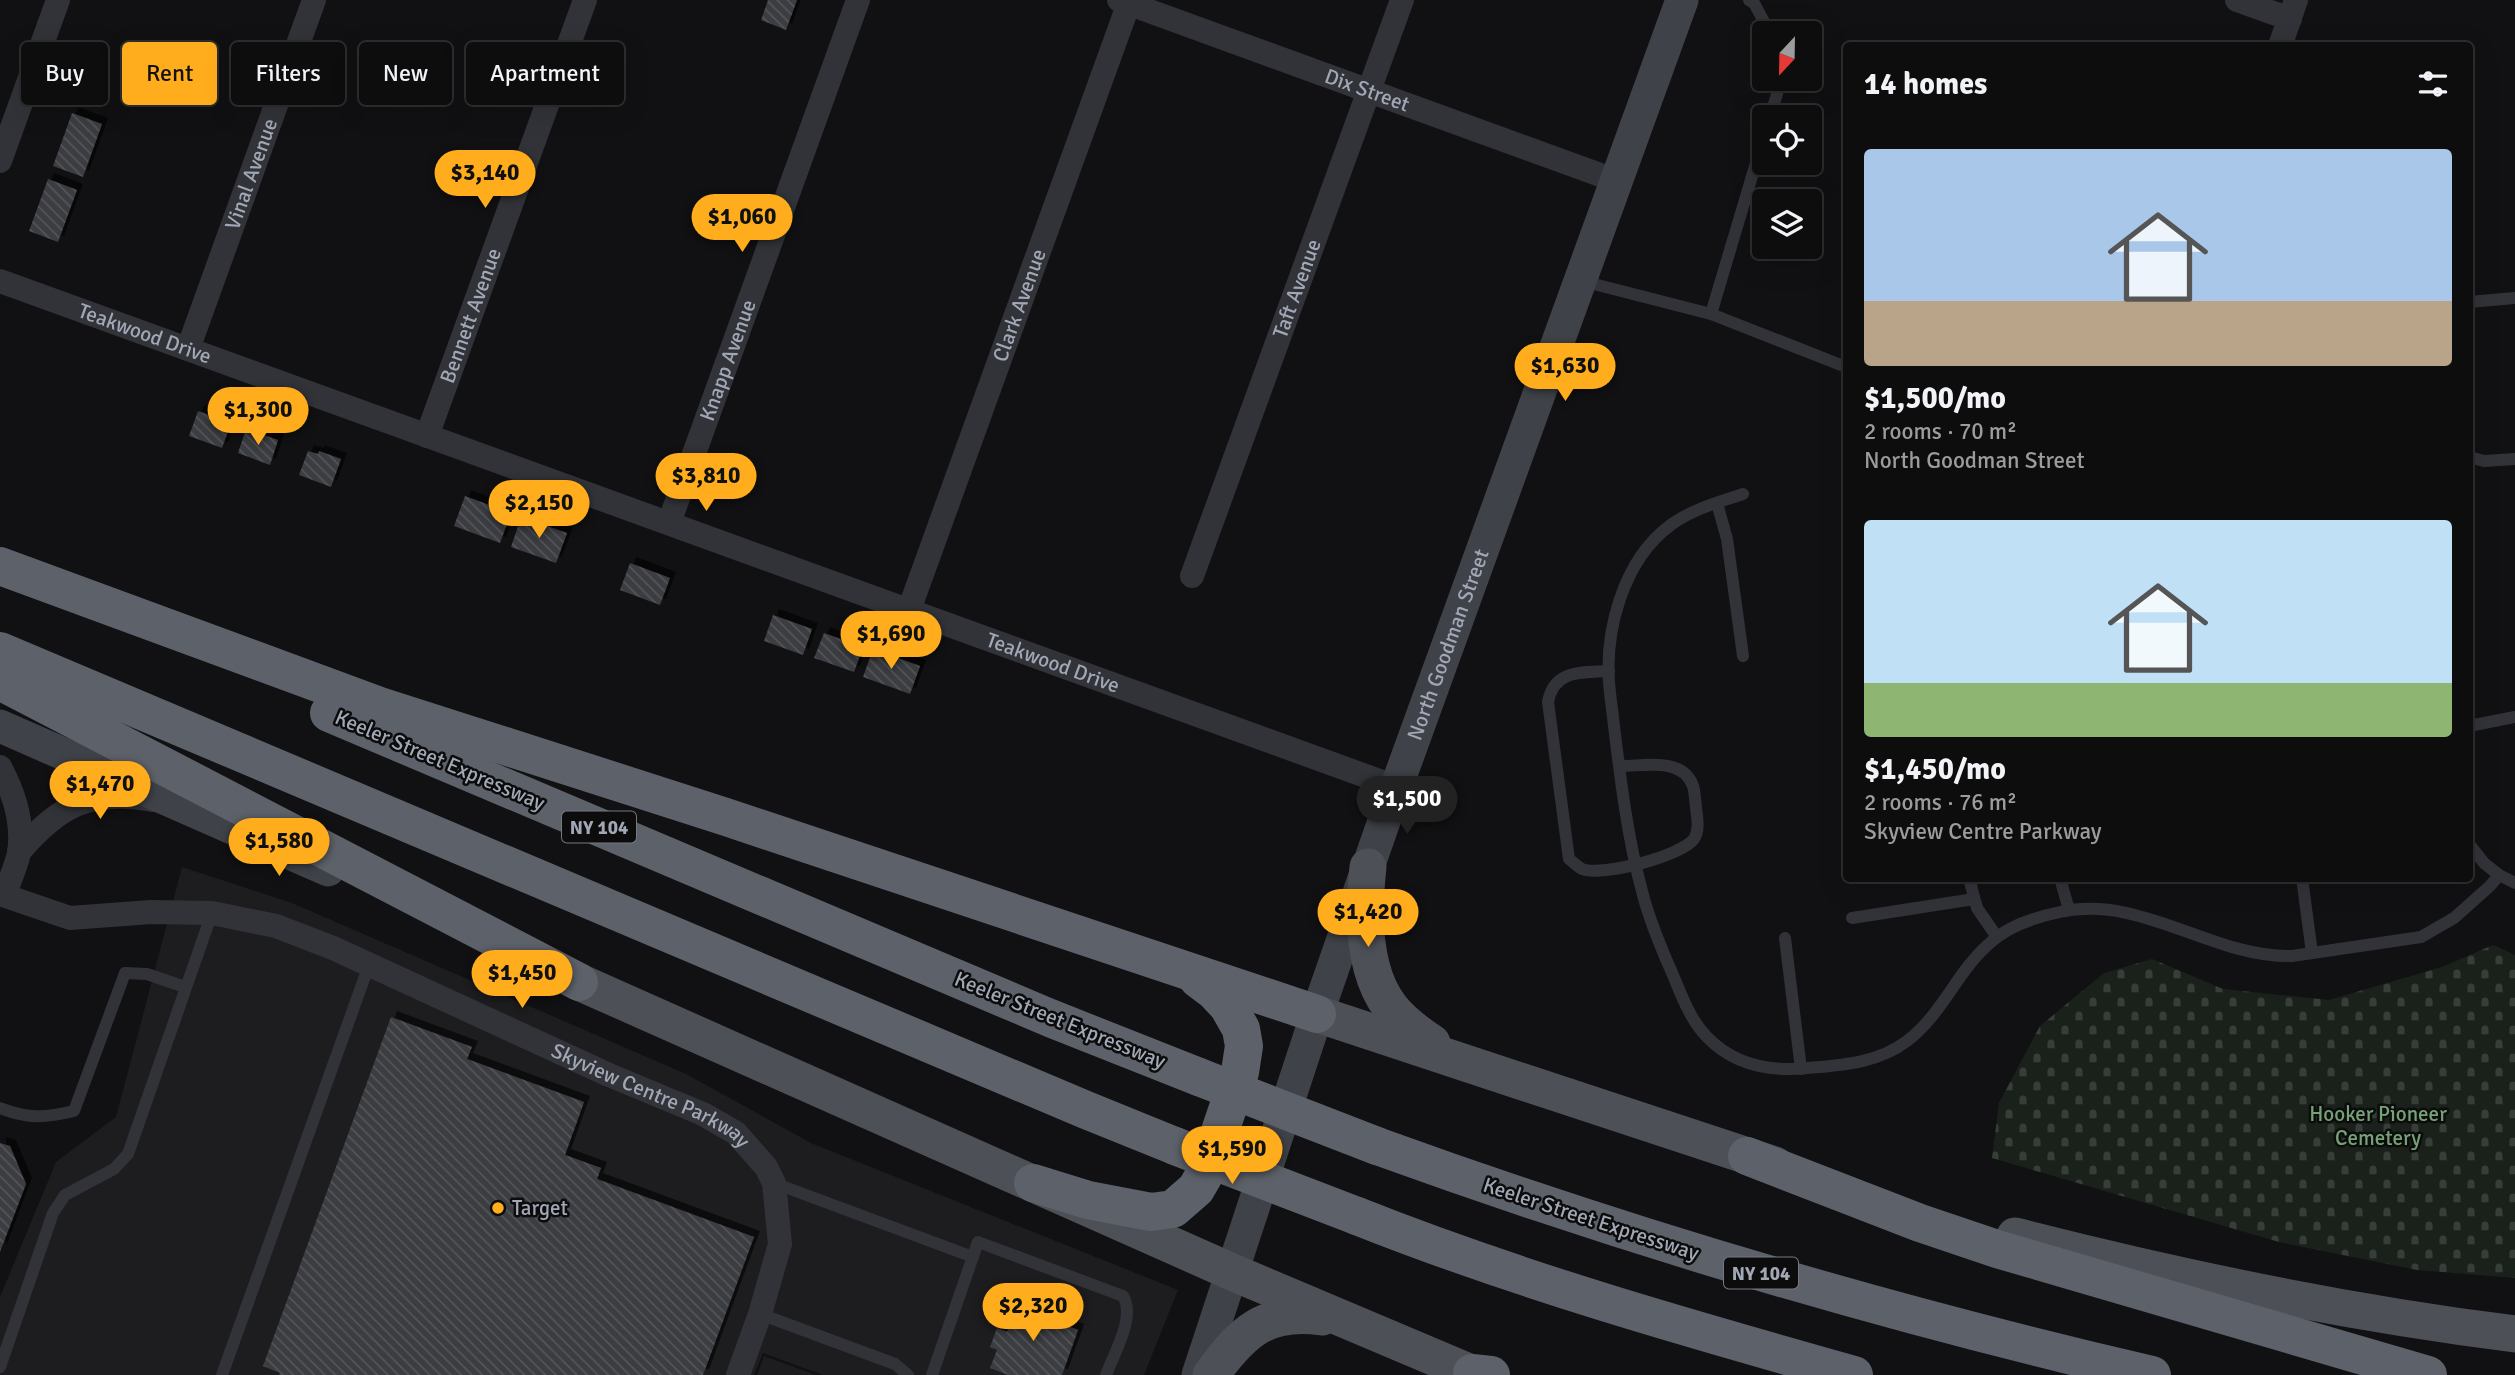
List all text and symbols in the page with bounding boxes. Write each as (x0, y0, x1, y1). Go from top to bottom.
north arrow (1752, 21, 1822, 91)
map controls (1752, 21, 1822, 259)
chip: Buy (21, 42, 108, 105)
chip: Rent (122, 42, 217, 105)
chip: Filters (231, 42, 345, 105)
chip: New (359, 42, 452, 105)
chip: Apartment (466, 42, 624, 105)
street label: Dix Street (1321, 63, 1413, 117)
icon: filters (2414, 65, 2452, 103)
text: 14 homes (1864, 66, 1987, 103)
button: locate (1752, 105, 1822, 175)
street label: Vinal Avenue (219, 115, 283, 233)
pin: $3,140 (428, 150, 542, 210)
text: $3,140 (451, 158, 519, 187)
button: layers (1752, 189, 1822, 259)
pin: $1,060 (685, 194, 799, 254)
icon: home (2095, 194, 2221, 320)
text: $1,060 (708, 202, 776, 231)
street label: Taft Avenue (1267, 235, 1327, 342)
street label: Bennett Avenue (434, 245, 507, 387)
street label: Clark Avenue (987, 245, 1052, 365)
street label: Knapp Avenue (694, 296, 762, 425)
street label: Teakwood Drive (75, 297, 215, 370)
pin: $1,630 (1508, 344, 1622, 403)
text: $1,630 (1531, 351, 1599, 380)
text: $1,500/mo (1864, 380, 2006, 417)
pin: $1,300 (201, 388, 315, 447)
text: $1,300 (224, 395, 292, 424)
text: 2 rooms · 70 m² (1864, 417, 2017, 446)
text: North Goodman Street (1864, 446, 2085, 475)
pin: $3,810 (649, 454, 763, 513)
text: $3,810 (672, 461, 740, 490)
pin: $2,150 (482, 480, 596, 540)
text: $2,150 (505, 488, 573, 517)
street label: North Goodman Street (1401, 546, 1495, 744)
icon: home (2095, 565, 2221, 691)
pin: $1,690 (834, 612, 948, 671)
text: $1,690 (857, 619, 925, 648)
street label: Teakwood Drive (983, 627, 1123, 699)
street label: Keeler Street Expressway (331, 704, 549, 816)
text: $1,450/mo (1864, 751, 2006, 788)
pin: $1,470 (43, 762, 157, 821)
text: $1,470 (66, 769, 134, 798)
pin: $1,500 (1350, 776, 1464, 836)
text: $1,500 (1373, 784, 1441, 813)
text: 2 rooms · 76 m² (1864, 788, 2017, 817)
road number: NY 104 (562, 812, 636, 842)
text: Skyview Centre Parkway (1864, 817, 2102, 846)
pin: $1,580 (222, 818, 336, 878)
text: $1,580 (245, 826, 313, 855)
pin: $1,420 (1311, 890, 1425, 949)
text: $1,420 (1334, 897, 1402, 926)
pin: $1,450 (465, 950, 579, 1010)
text: $1,450 (488, 958, 556, 987)
street label: Keeler Street Expressway (951, 966, 1170, 1074)
street label: Skyview Centre Parkway (547, 1037, 756, 1153)
park label: Hooker Pioneer Cemetery (2309, 1101, 2447, 1151)
pin: $1,590 (1175, 1126, 1289, 1186)
text: $1,590 (1198, 1134, 1266, 1163)
street label: Keeler Street Expressway (1480, 1172, 1702, 1266)
place label: Target (512, 1195, 568, 1221)
marker: Target (490, 1200, 506, 1216)
road number: NY 104 (1724, 1258, 1798, 1288)
pin: $2,320 (976, 1284, 1090, 1343)
text: $2,320 (999, 1291, 1067, 1320)

